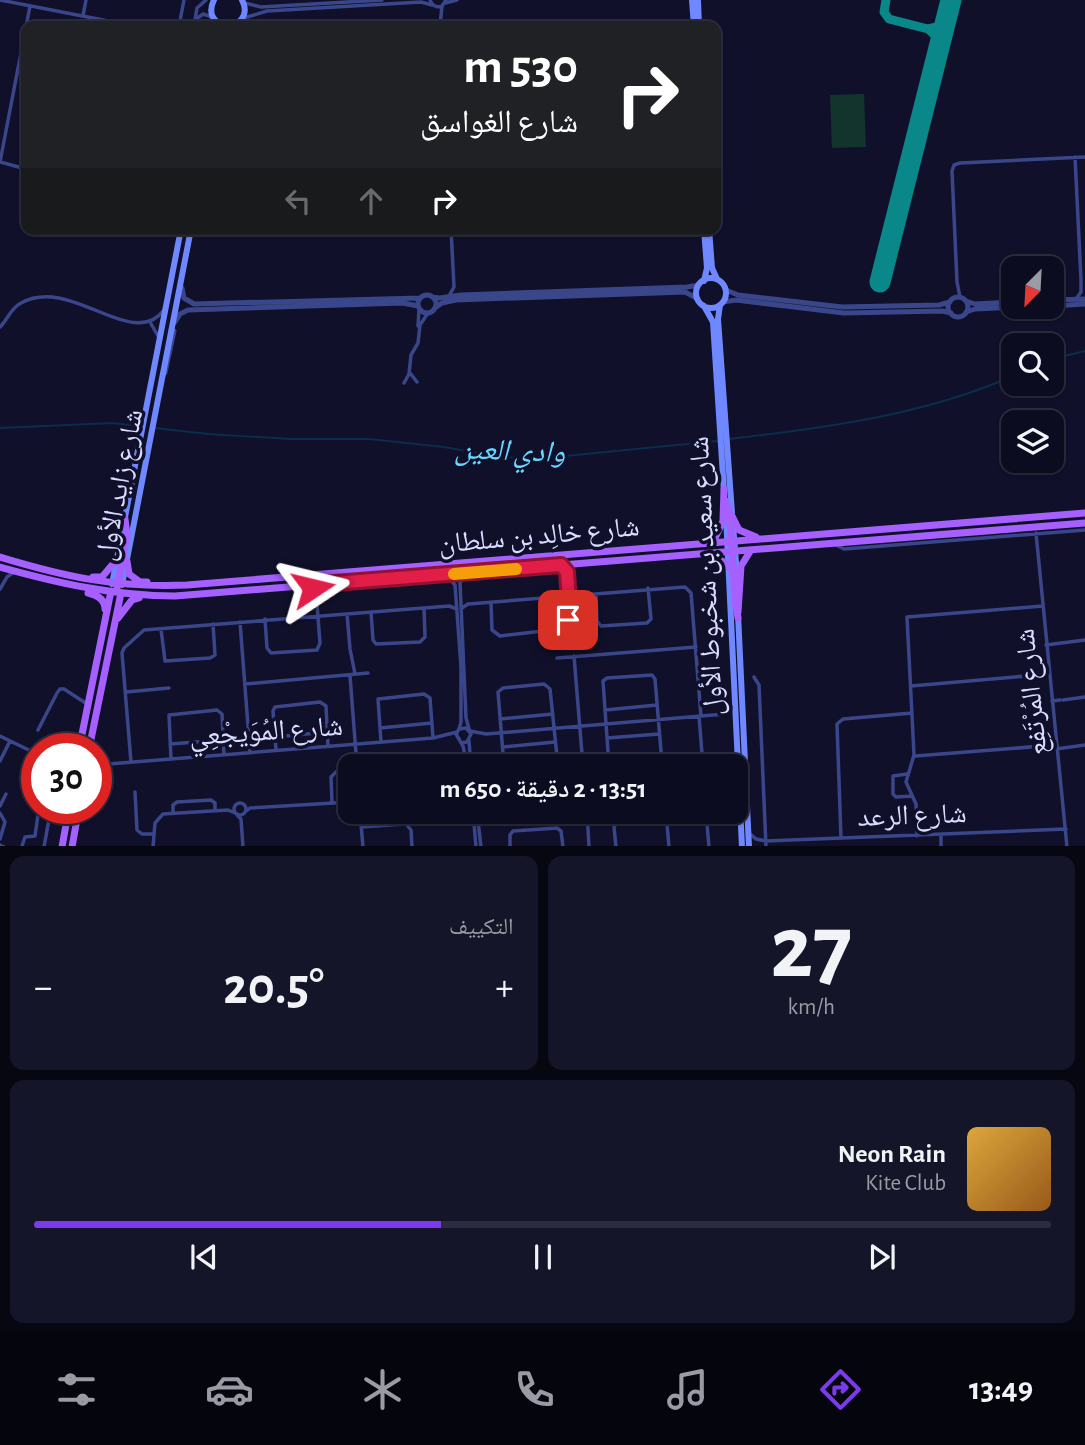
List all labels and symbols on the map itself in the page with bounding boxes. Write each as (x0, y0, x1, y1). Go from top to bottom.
north arrow (1001, 256, 1064, 318)
street label: شارع زايد الأول (90, 407, 150, 564)
water label: وادي العين (454, 434, 566, 476)
street label: شارع سعيد بن شخبوط الأول (684, 435, 730, 717)
street label: شارع خالِد بن سلطان (437, 513, 641, 561)
position arrow (276, 551, 350, 625)
pin (538, 590, 598, 650)
street label: شارع المُرْتَفِع (1011, 627, 1055, 757)
street label: شارع المُوَيجْعِي (188, 713, 344, 758)
speed limit sign: 30 (21, 733, 112, 824)
street label: شارع الرعد (857, 800, 967, 834)

